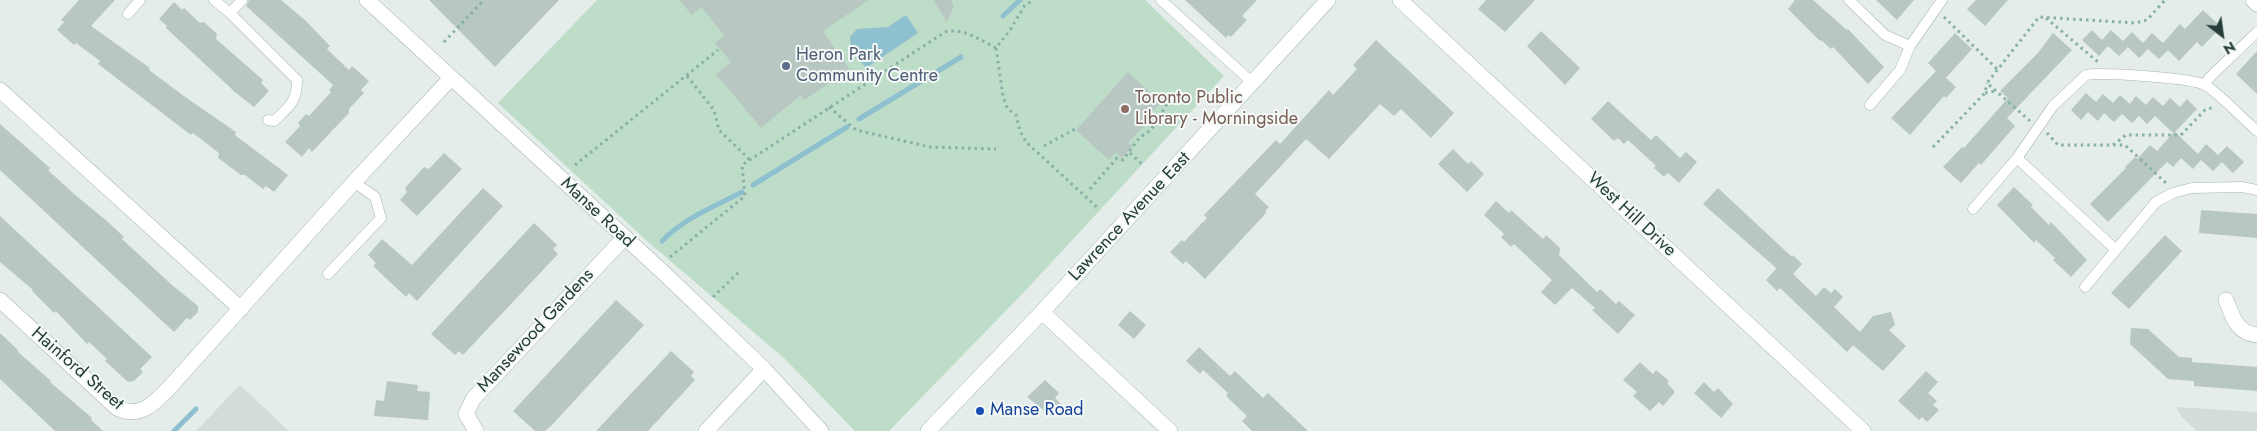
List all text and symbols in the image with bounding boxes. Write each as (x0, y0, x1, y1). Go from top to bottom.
north arrow (2197, 10, 2247, 60)
text: N (2220, 37, 2239, 59)
place label: Heron Park Community Centre (796, 45, 938, 88)
marker: Heron Park Community Centre (780, 60, 792, 72)
place label: Toronto Public Library - Morningside (1135, 88, 1298, 130)
marker: Toronto Public Library - Morningside (1119, 103, 1131, 115)
street label: Lawrence Avenue East (1065, 148, 1195, 286)
street label: West Hill Drive (1582, 168, 1680, 262)
street label: Manse Road (555, 173, 639, 253)
street label: Mansewood Gardens (473, 265, 599, 397)
street label: Hainford Street (26, 323, 128, 415)
place label: Manse Road (990, 400, 1083, 422)
marker: Manse Road (974, 405, 986, 417)

